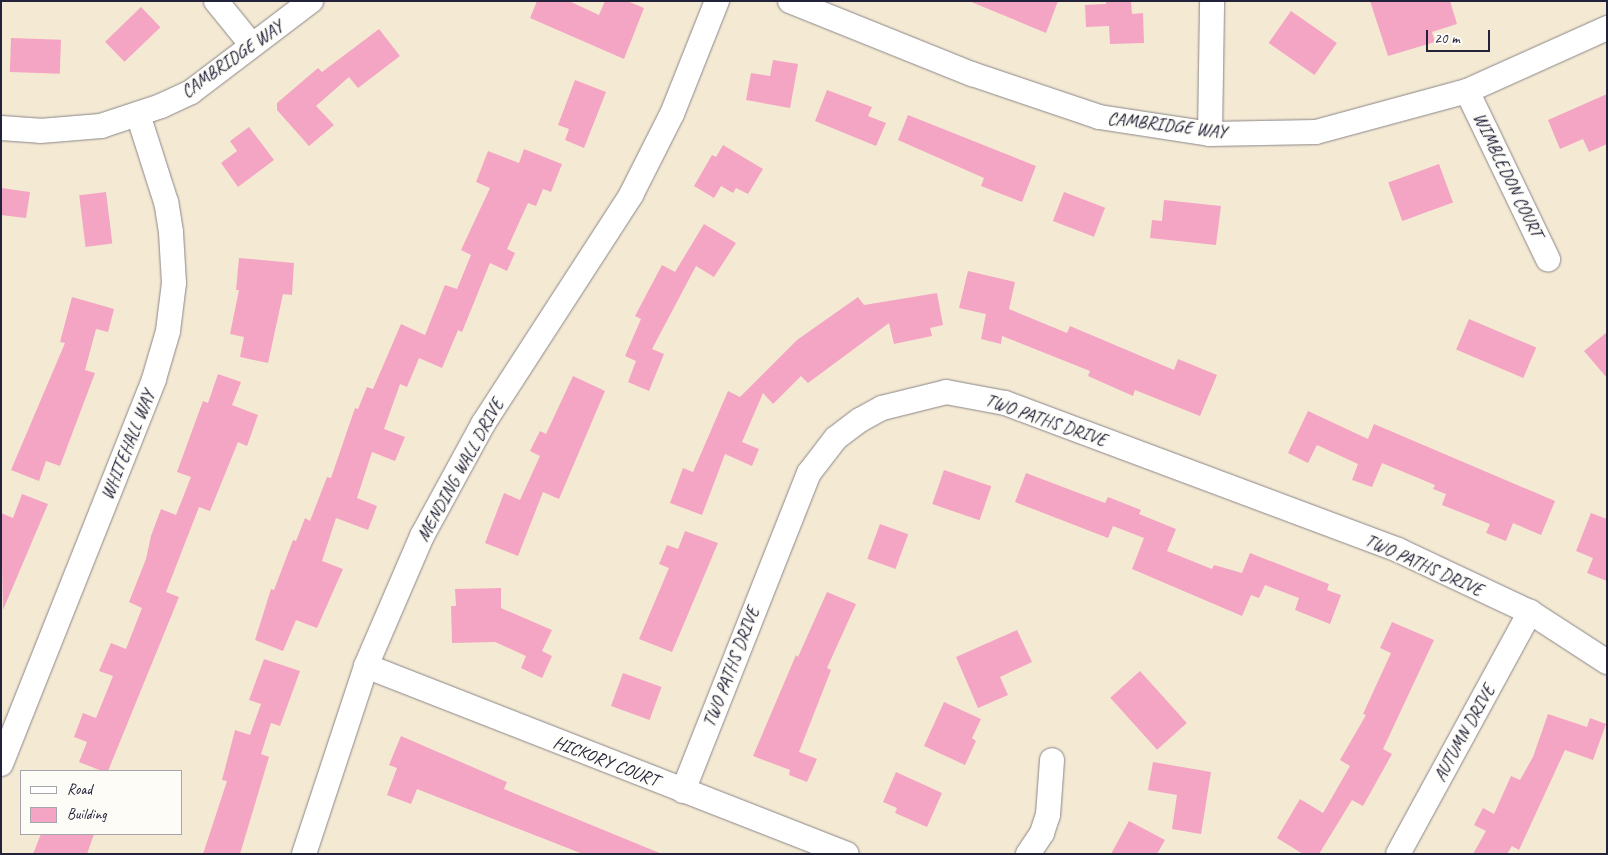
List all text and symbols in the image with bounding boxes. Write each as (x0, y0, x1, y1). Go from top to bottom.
street label: CAMBRIDGE WAY (177, 16, 287, 102)
scale bar (1428, 20, 1492, 52)
text: 20 m (1434, 29, 1460, 48)
street label: CAMBRIDGE WAY (1106, 107, 1228, 143)
street label: WIMBLEDON COURT (1468, 109, 1548, 241)
street label: WHITEHALL WAY (96, 387, 160, 503)
street label: TWO PATHS DRIVE (982, 389, 1110, 451)
street label: MENDING WALL DRIVE (412, 395, 508, 545)
street label: TWO PATHS DRIVE (1362, 529, 1486, 601)
street label: TWO PATHS DRIVE (698, 604, 764, 730)
street label: AUTUMN DRIVE (1429, 681, 1499, 785)
street label: HICKORY COURT (551, 731, 661, 791)
legend (20, 770, 182, 835)
text: Road (67, 780, 92, 799)
text: Building (67, 805, 106, 824)

